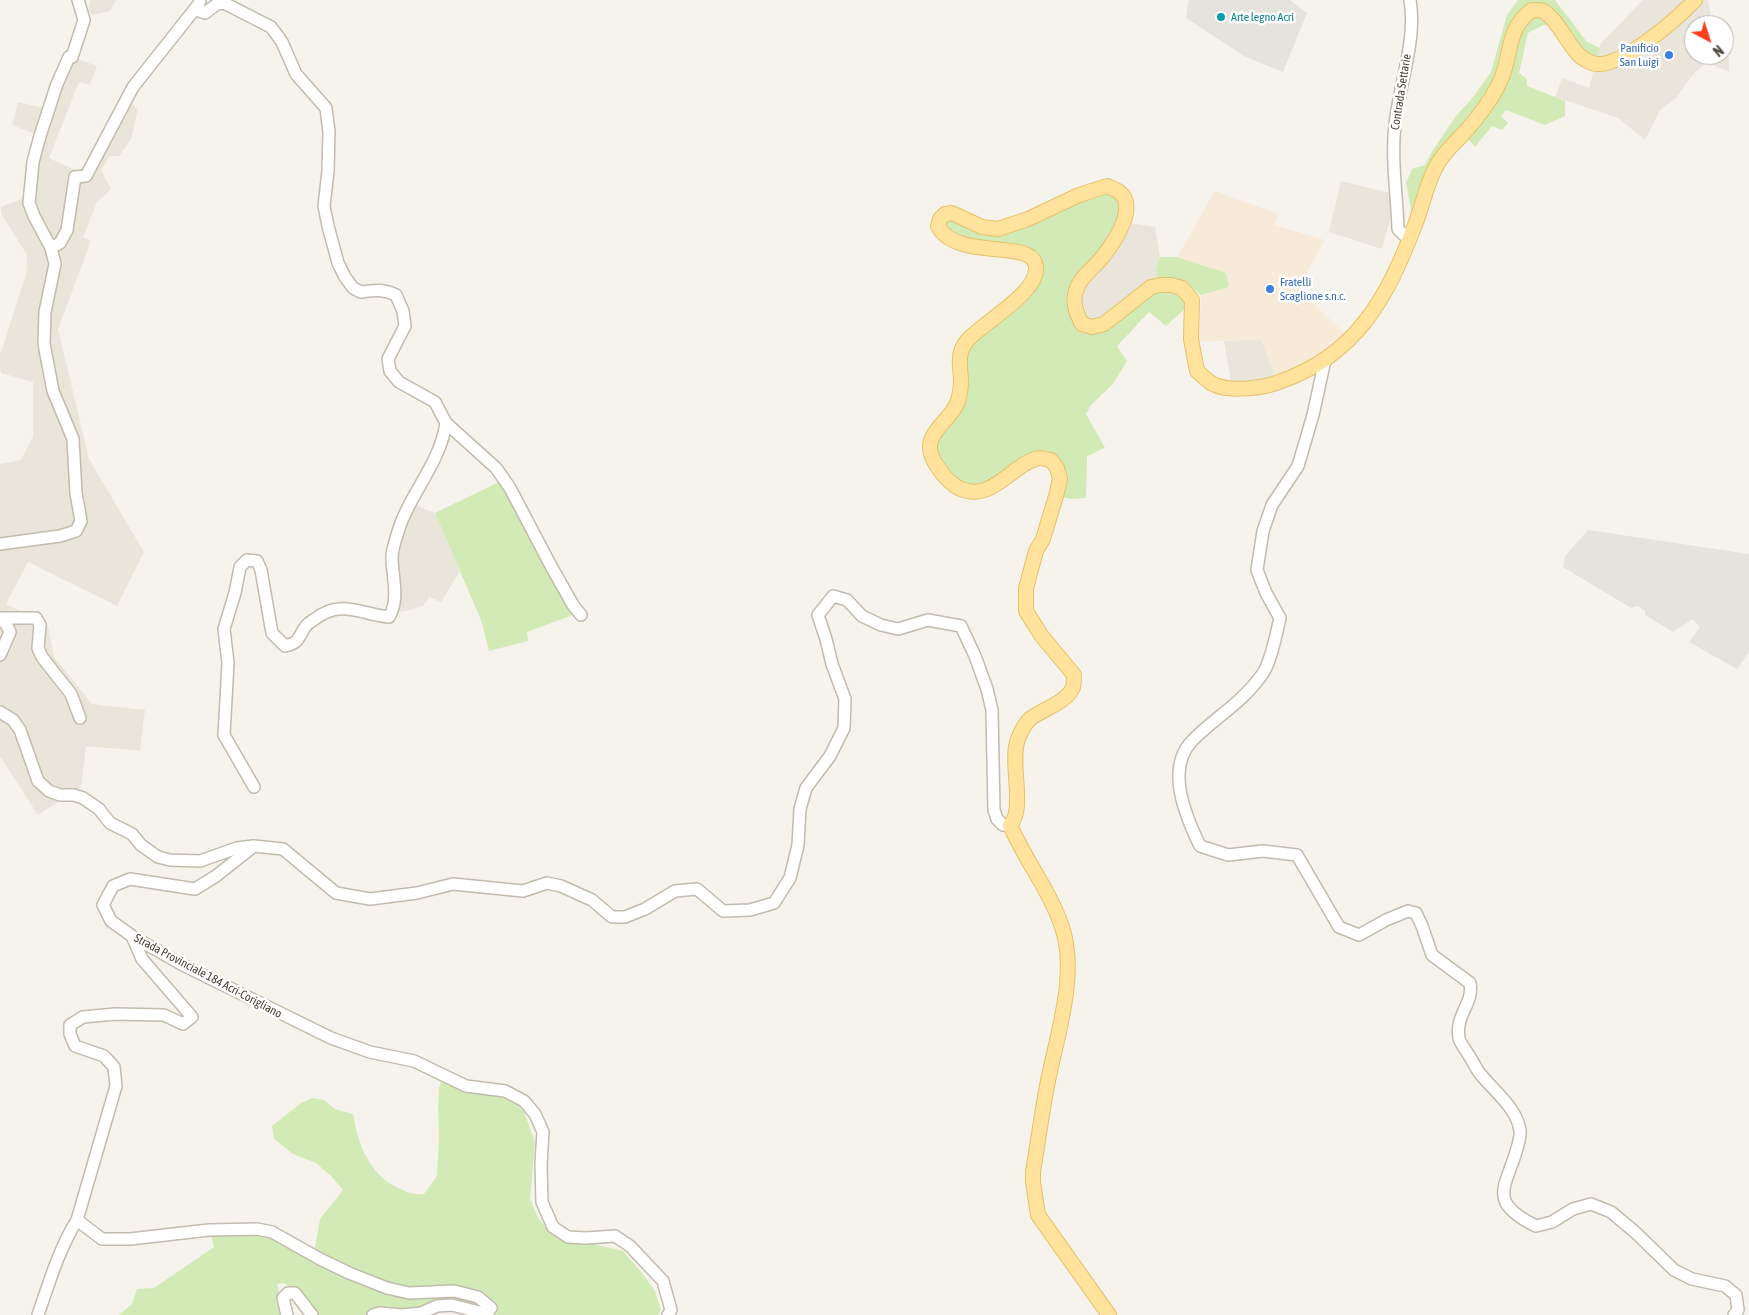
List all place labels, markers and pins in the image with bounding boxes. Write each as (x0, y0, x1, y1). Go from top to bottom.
place label: Arte legno Acri (1231, 10, 1294, 24)
marker: Arte legno Acri (1215, 11, 1227, 23)
place label: Panificio San Luigi (1620, 41, 1659, 69)
marker: Panificio San Luigi (1663, 49, 1675, 61)
place label: Fratelli Scaglione s.n.c. (1280, 275, 1346, 303)
marker: Fratelli Scaglione s.n.c. (1264, 283, 1276, 295)

